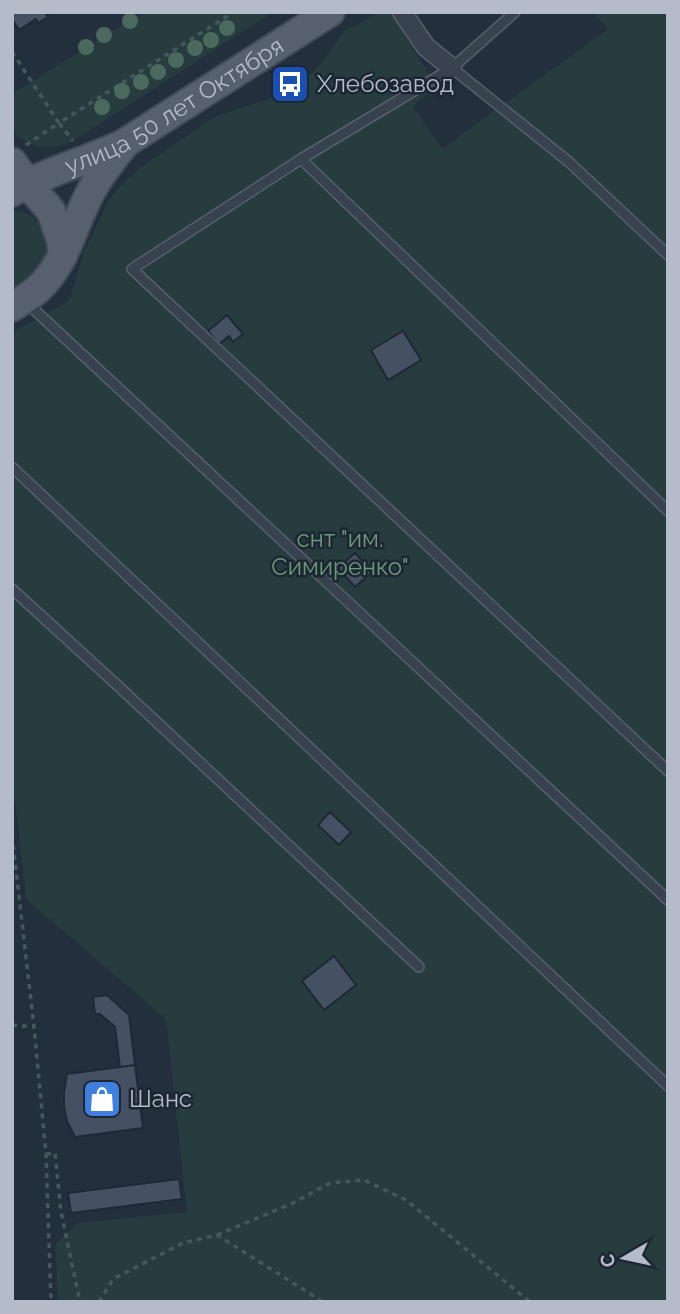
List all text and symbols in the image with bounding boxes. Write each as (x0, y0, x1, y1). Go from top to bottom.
street label: улица 50 лет Октября (61, 31, 289, 180)
bus stop icon: Хлебозавод (269, 63, 311, 105)
place label: Хлебозавод (317, 69, 454, 98)
park label: снт "им. Симиренко" (271, 524, 409, 581)
shop icon: Шанс (81, 1078, 123, 1120)
place label: Шанс (129, 1084, 192, 1113)
north arrow (589, 1223, 659, 1293)
text: С (595, 1252, 619, 1269)

